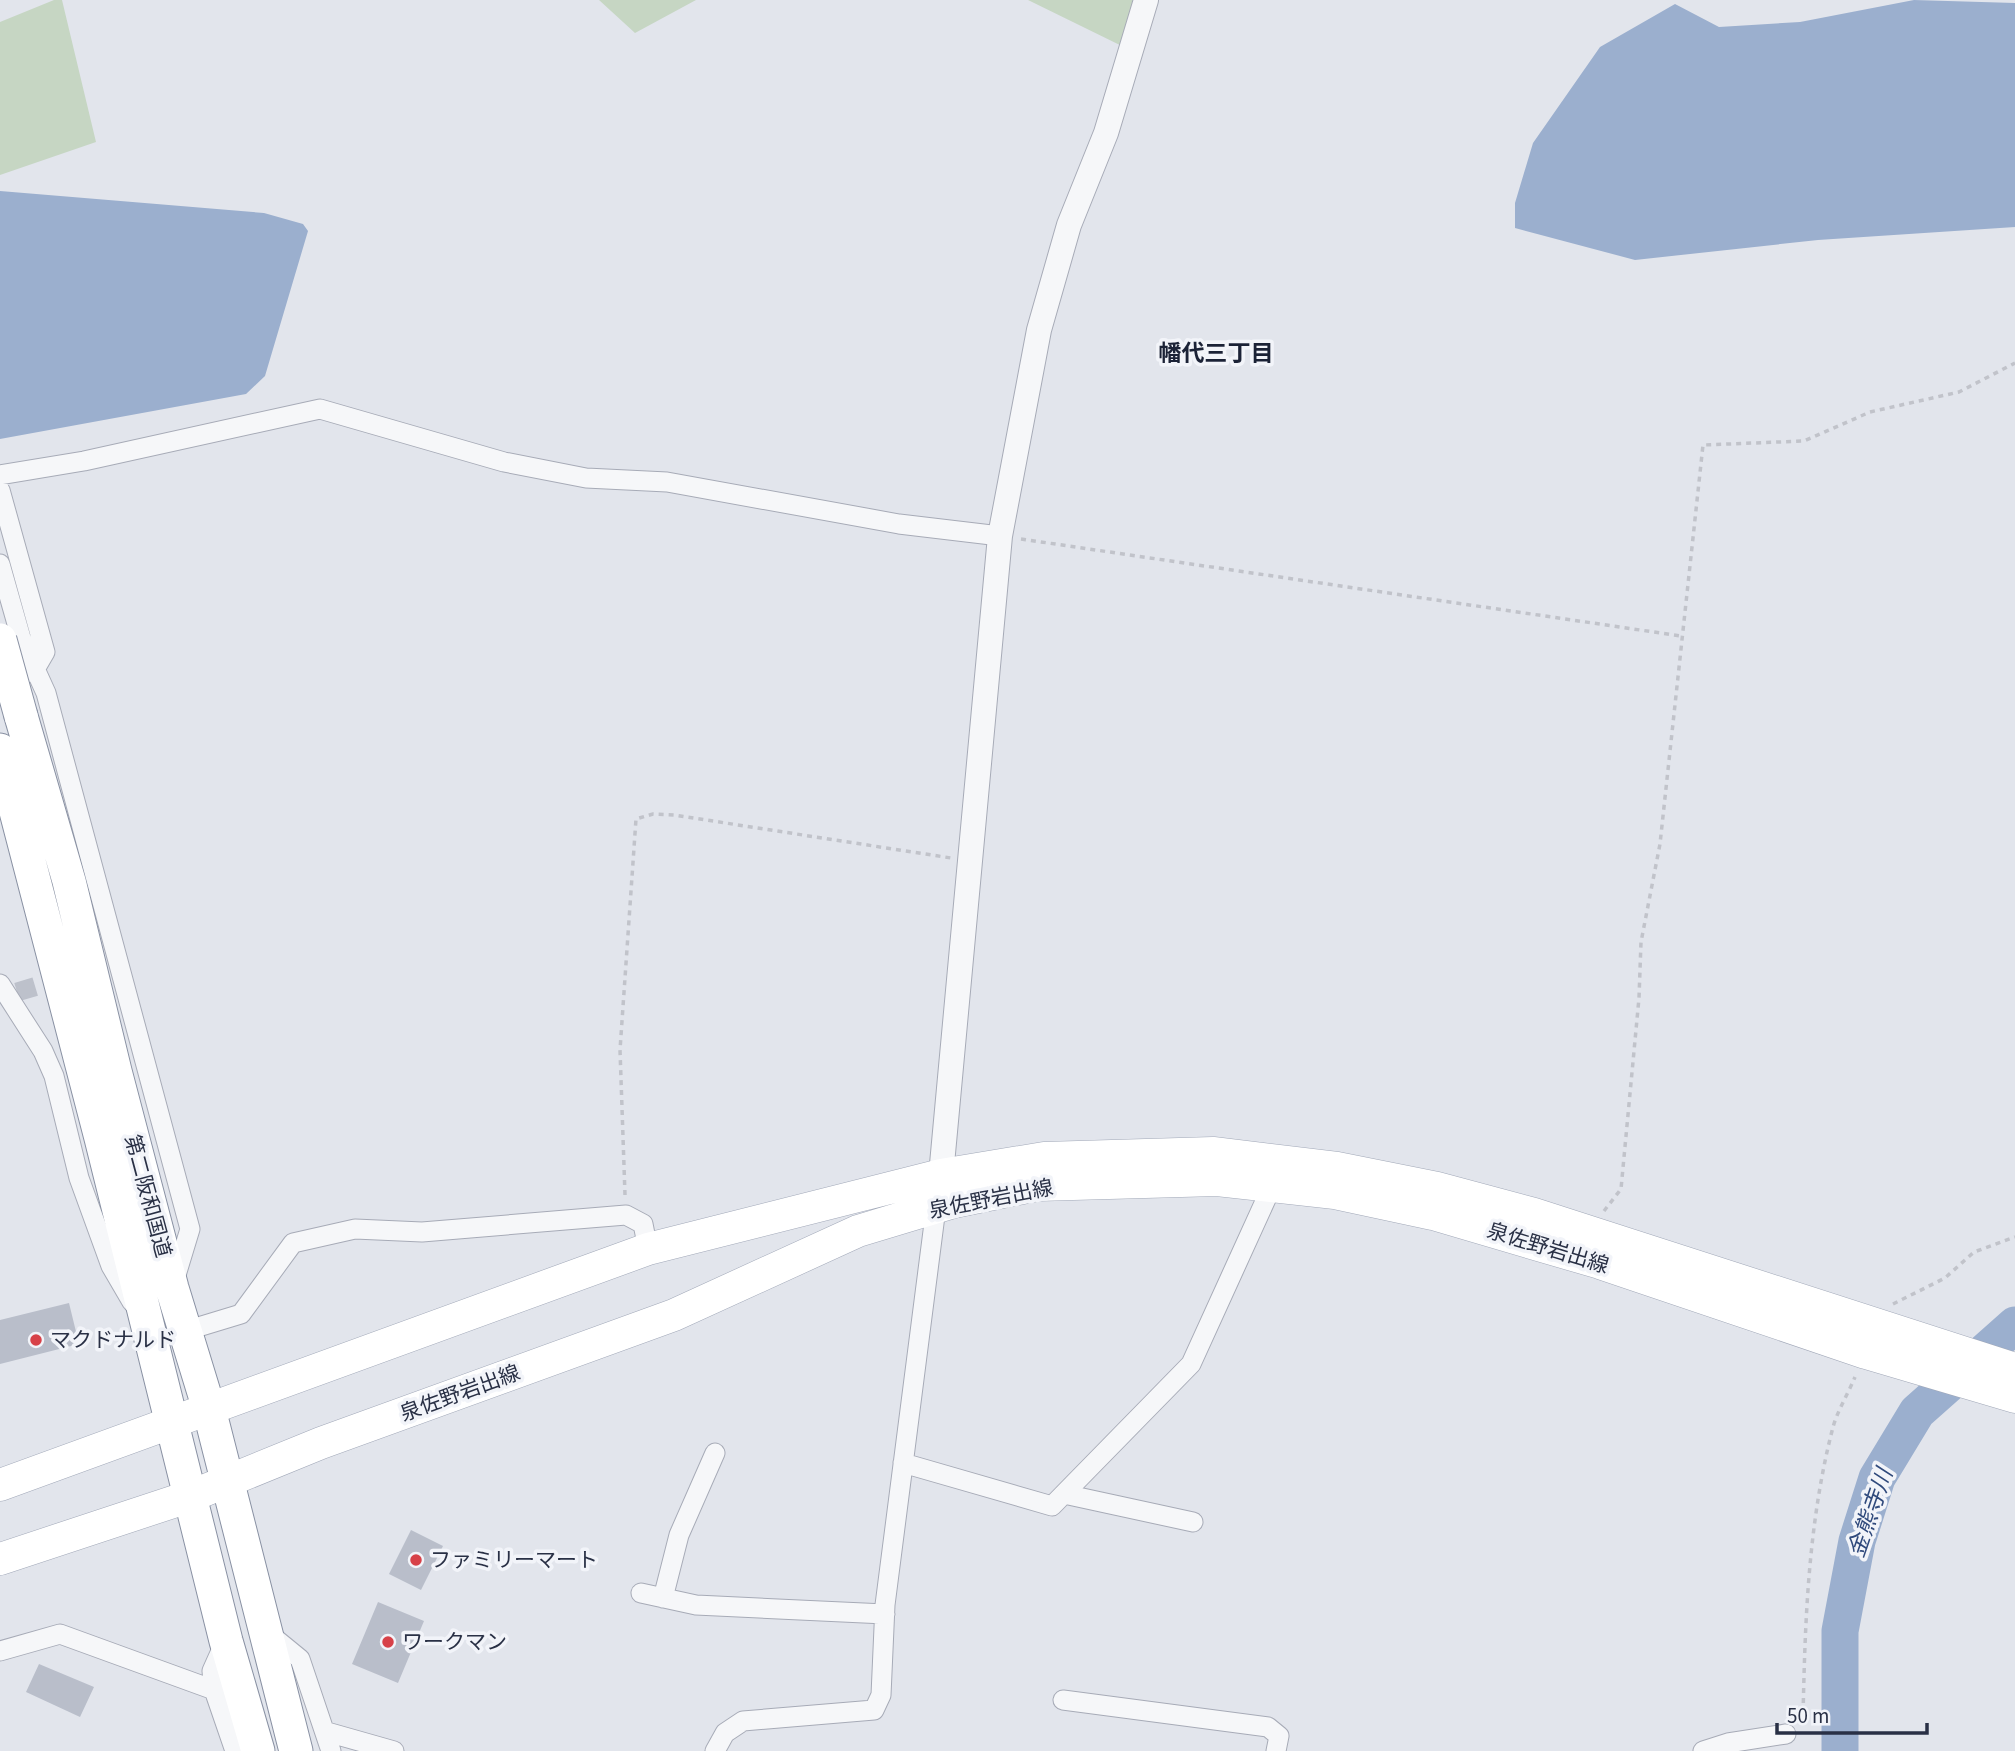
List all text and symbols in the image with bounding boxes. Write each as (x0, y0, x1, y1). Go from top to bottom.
district label: 幡代三丁目 (1159, 337, 1274, 370)
street label: 第二阪和国道 (117, 1131, 179, 1261)
street label: 泉佐野岩出線 (926, 1172, 1056, 1226)
street label: 泉佐野岩出線 (1483, 1215, 1613, 1281)
place label: マクドナルド (50, 1325, 176, 1355)
marker: マクドナルド (28, 1332, 44, 1348)
street label: 泉佐野岩出線 (396, 1357, 524, 1429)
water label: 金熊寺川 (1840, 1461, 1902, 1562)
place label: ファミリーマート (430, 1545, 598, 1575)
marker: ファミリーマート (408, 1552, 424, 1568)
place label: ワークマン (402, 1627, 507, 1657)
marker: ワークマン (380, 1634, 396, 1650)
scale bar (1777, 1692, 1927, 1736)
text: 50 m (1787, 1701, 1829, 1731)

